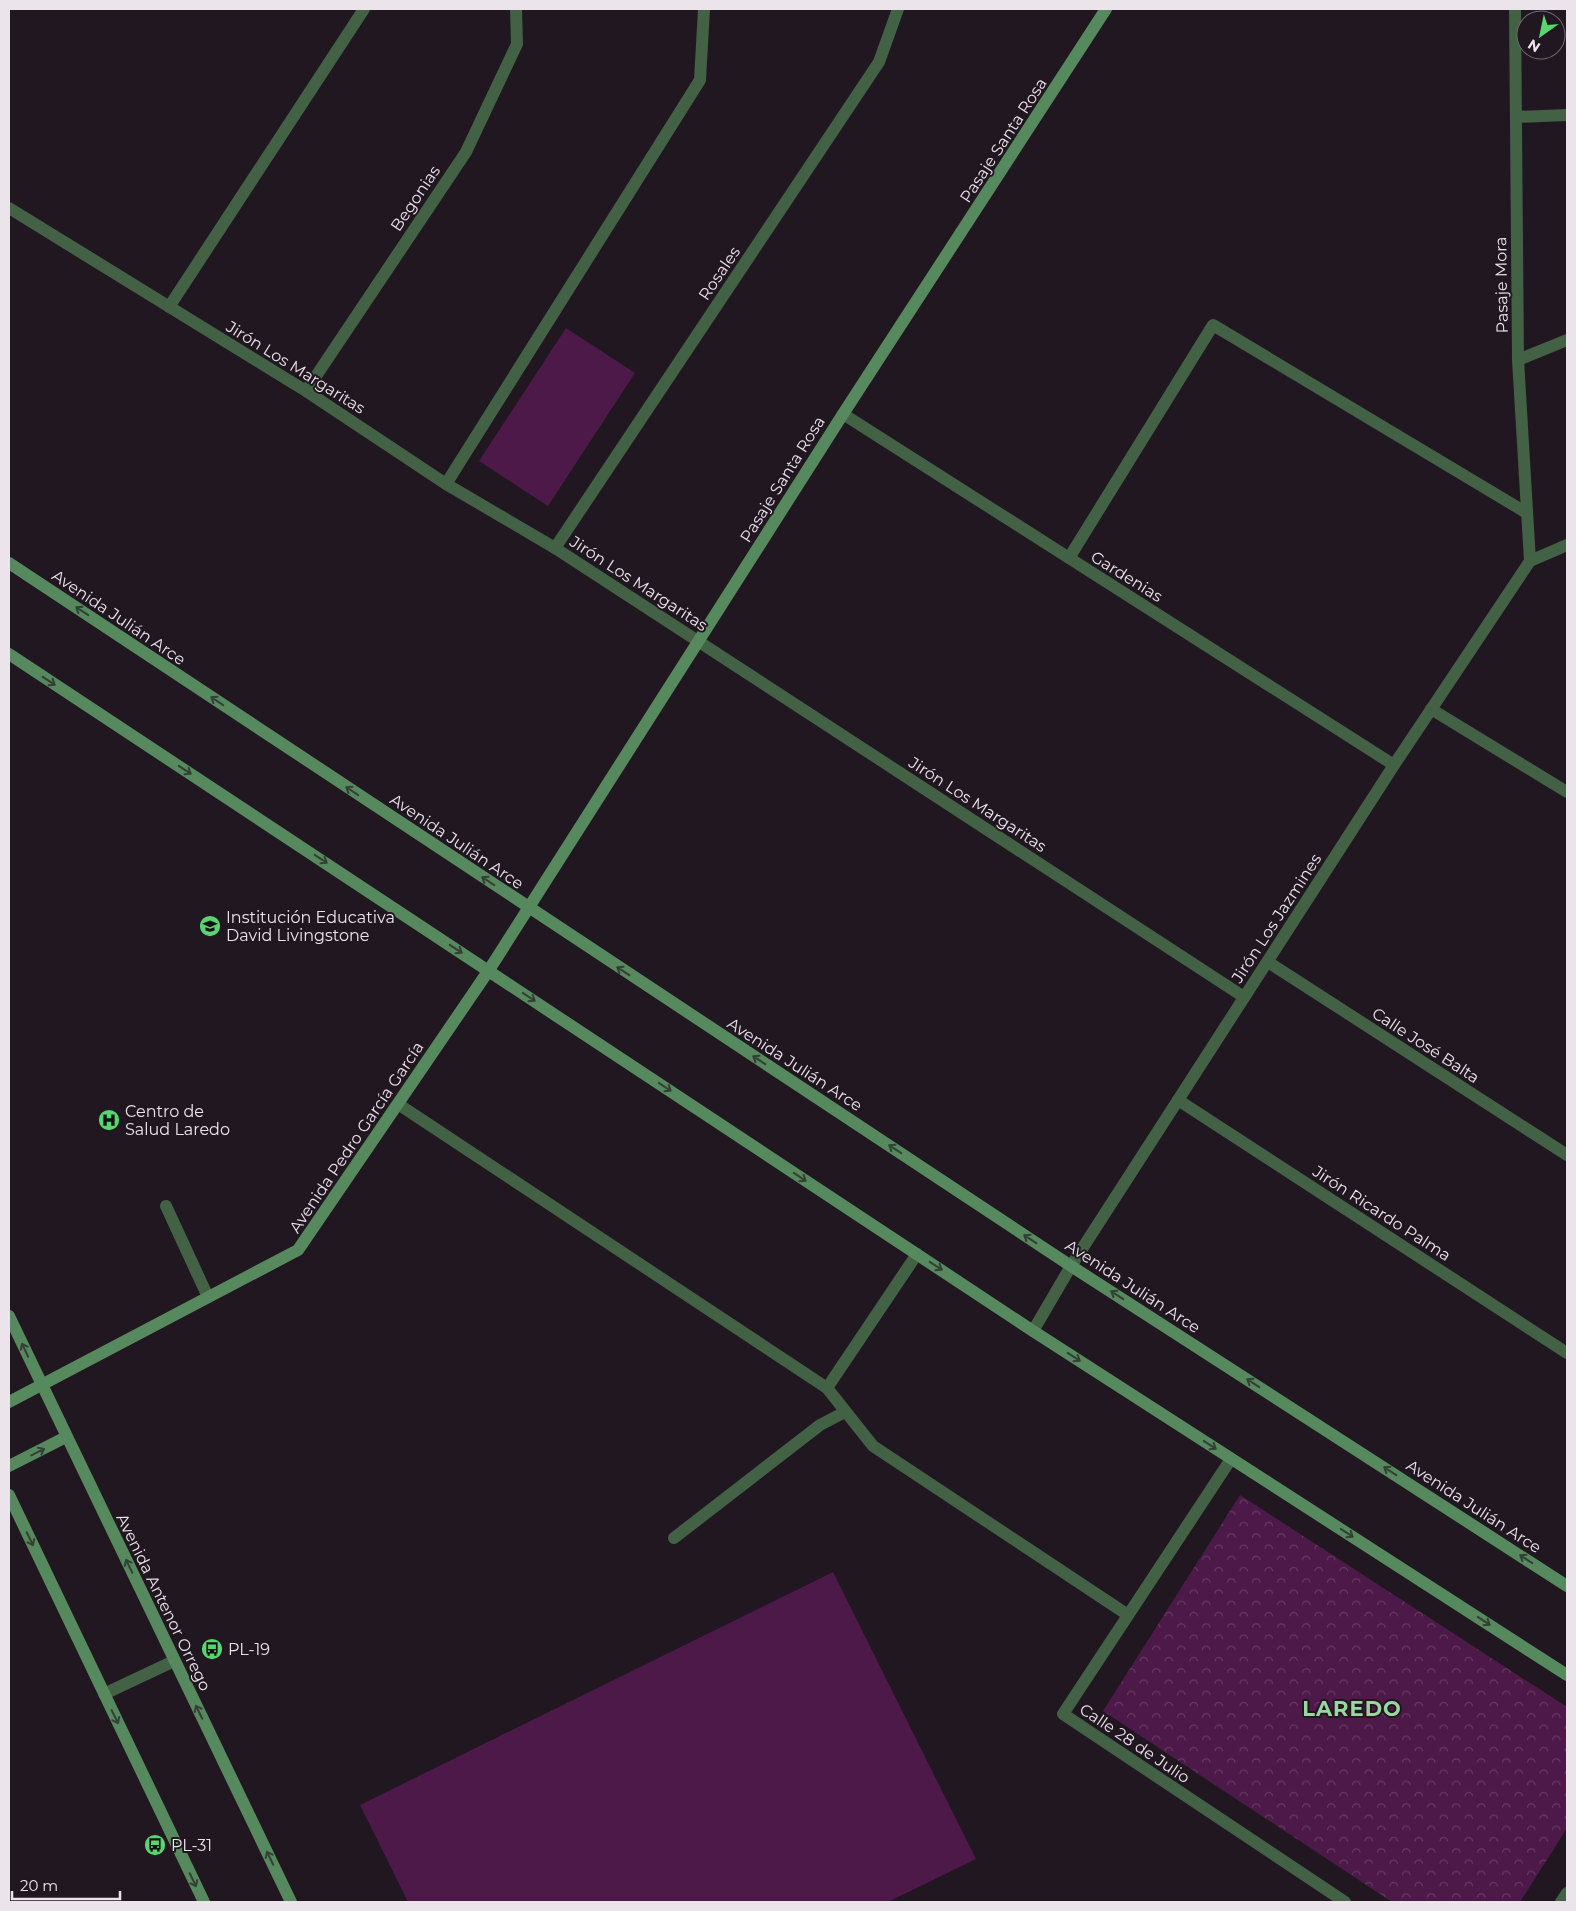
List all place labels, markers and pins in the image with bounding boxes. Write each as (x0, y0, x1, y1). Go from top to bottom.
place label: Institución Educativa David Livingstone (226, 908, 395, 945)
school or university icon: Institución Educativa David Livingstone (198, 914, 222, 938)
place label: Centro de Salud Laredo (125, 1102, 230, 1139)
hospital icon: Centro de Salud Laredo (97, 1108, 121, 1132)
bus stop icon: PL-19 (200, 1637, 224, 1661)
place label: PL-19 (228, 1640, 270, 1659)
bus stop icon: PL-31 (143, 1833, 167, 1857)
place label: PL-31 (171, 1836, 212, 1855)

